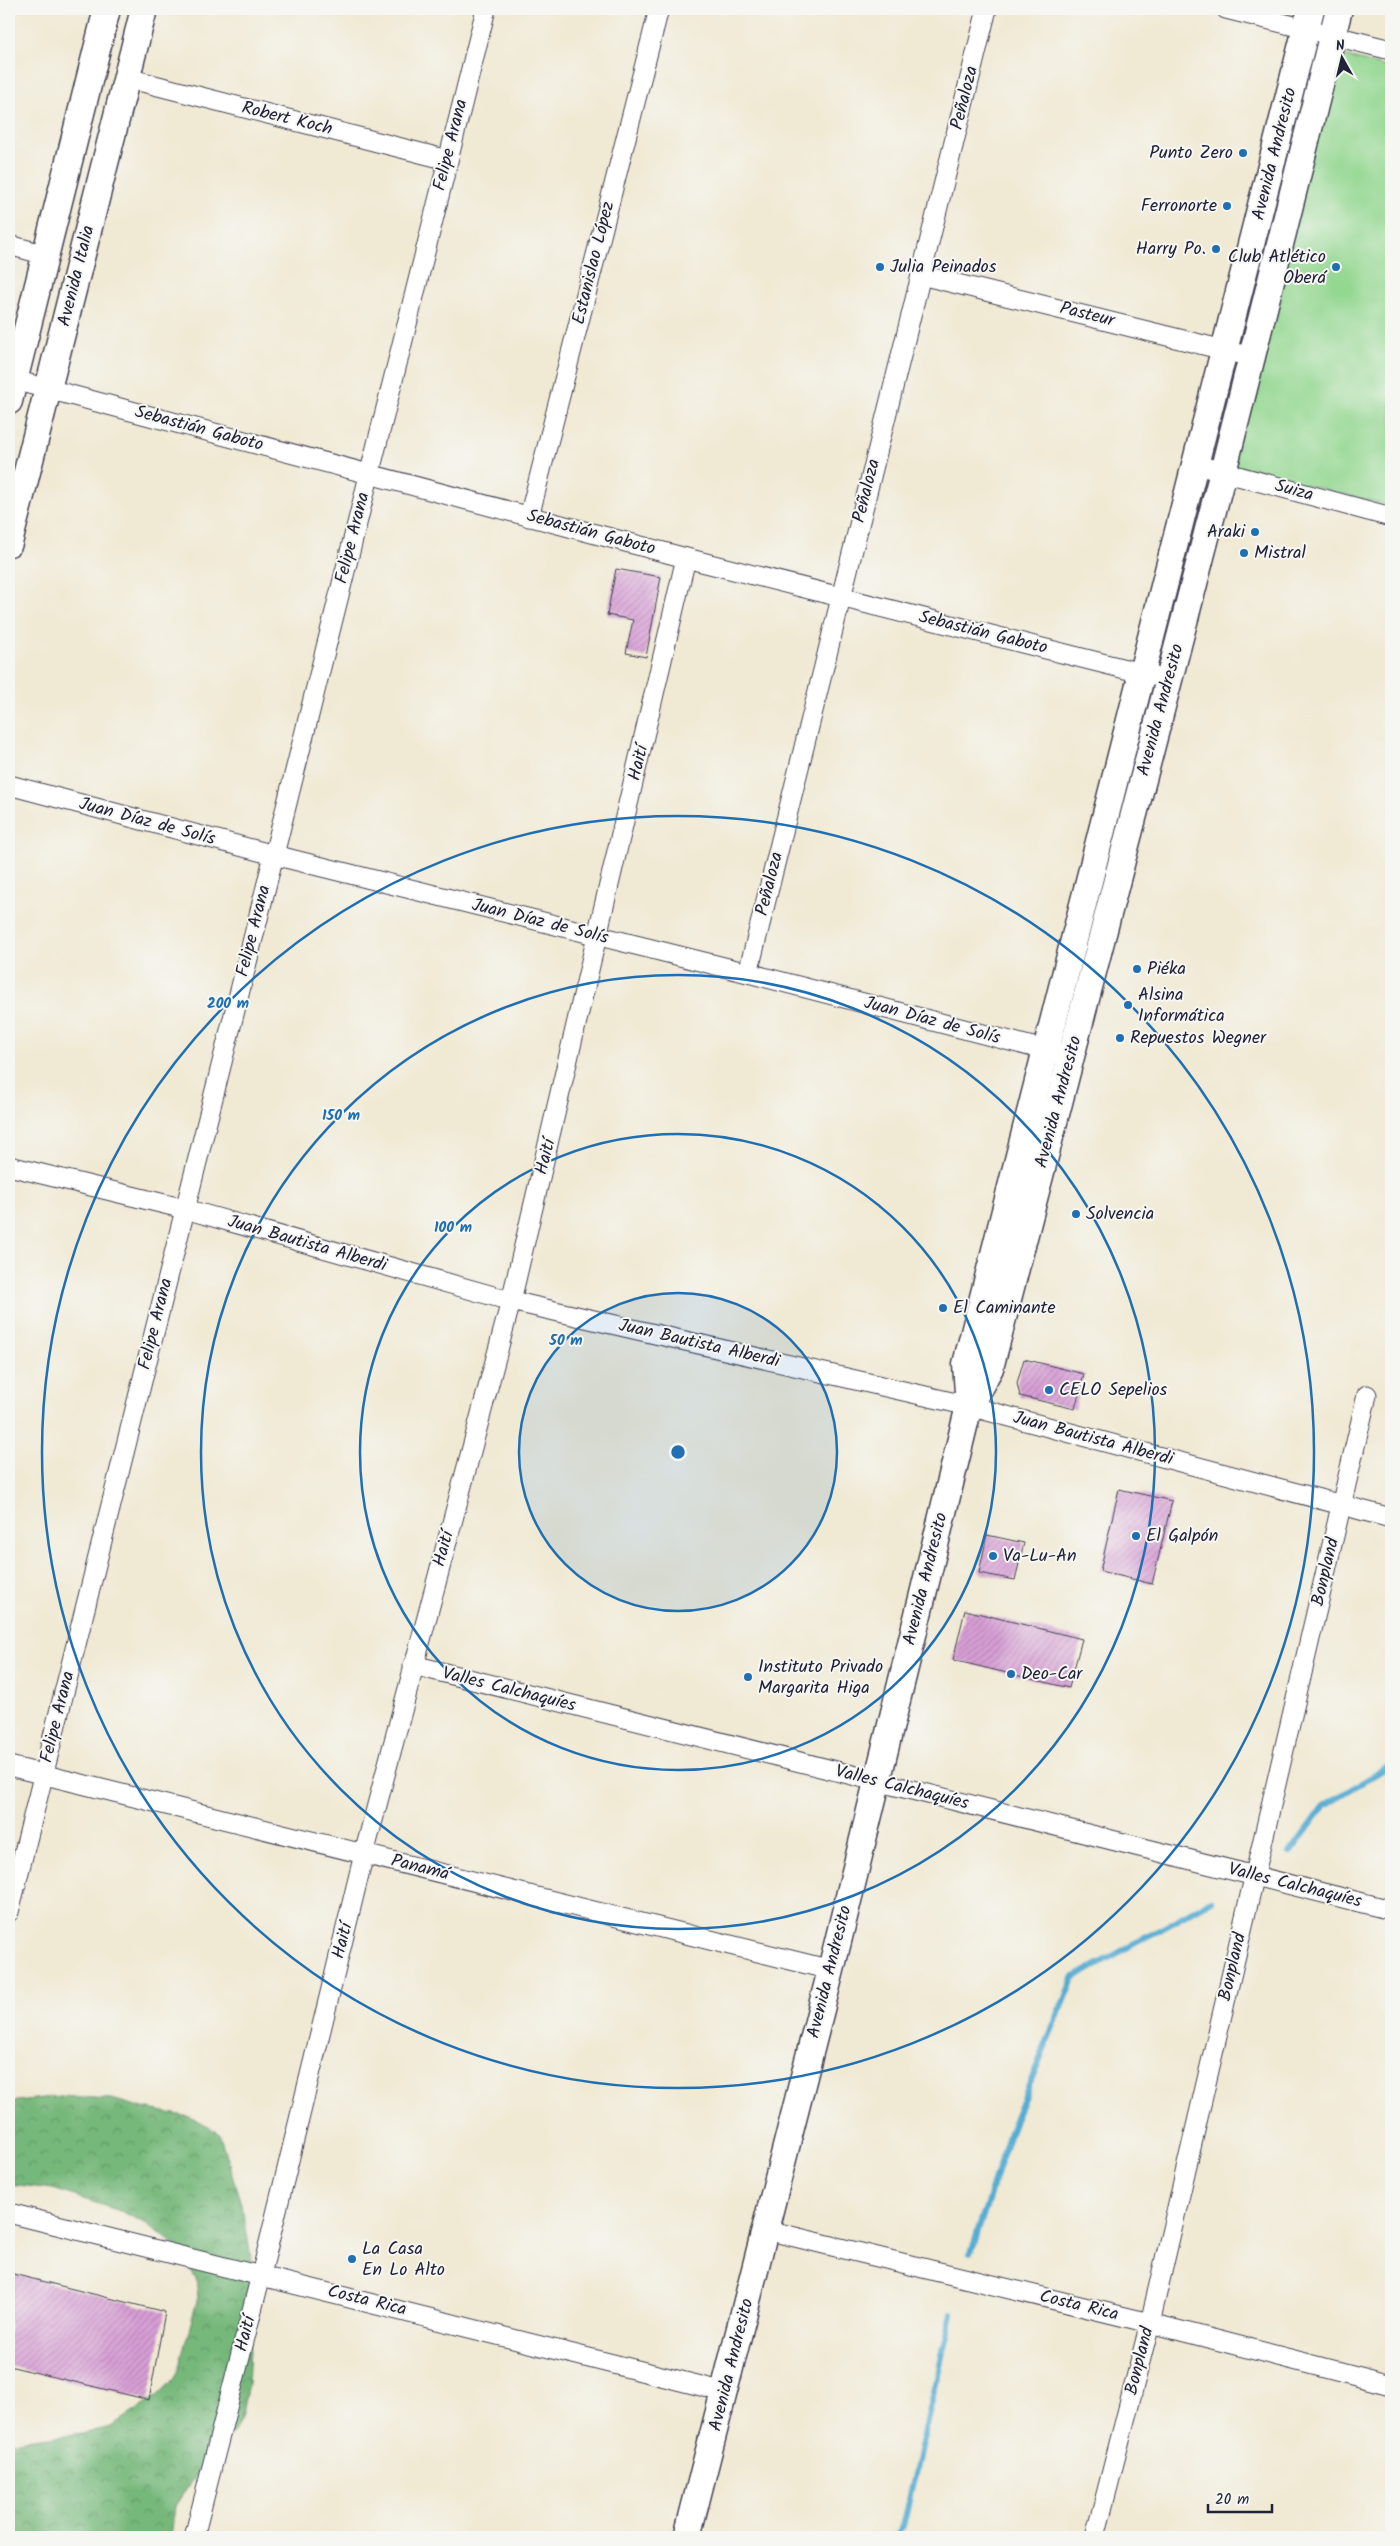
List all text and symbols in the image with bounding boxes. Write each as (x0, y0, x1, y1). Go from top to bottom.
north arrow (1318, 32, 1368, 82)
text: N (1334, 35, 1346, 58)
street label: Peñaloza (943, 63, 987, 133)
street label: Avenida Andresito (1245, 85, 1305, 223)
street label: Robert Koch (238, 94, 336, 144)
street label: Felipe Arana (426, 96, 476, 194)
place label: Punto Zero (1149, 139, 1233, 168)
marker: Punto Zero (1237, 147, 1249, 159)
place label: Ferronorte (1141, 192, 1217, 221)
street label: Estanislao López (565, 198, 623, 328)
marker: Ferronorte (1221, 200, 1233, 212)
street label: Avenida Italia (50, 222, 104, 330)
place label: Harry Po. (1136, 235, 1206, 264)
marker: Harry Po. (1210, 243, 1222, 255)
place label: Club Atlético Oberá (1228, 243, 1327, 293)
place label: Julia Peinados (890, 253, 997, 282)
marker: Julia Peinados (874, 261, 886, 273)
marker: Club Atlético Oberá (1330, 261, 1342, 273)
street label: Pasteur (1057, 294, 1118, 336)
street label: Sebastián Gaboto (132, 398, 266, 460)
street label: Peñaloza (845, 456, 889, 526)
street label: Suiza (1271, 472, 1317, 510)
street label: Felipe Arana (328, 489, 378, 587)
street label: Sebastián Gaboto (524, 502, 658, 564)
place label: Araki (1207, 518, 1246, 547)
marker: Araki (1249, 526, 1261, 538)
place label: Mistral (1254, 539, 1307, 568)
marker: Mistral (1238, 547, 1250, 559)
street label: Sebastián Gaboto (915, 603, 1051, 663)
street label: Avenida Andresito (1129, 641, 1193, 779)
street label: Haití (621, 740, 658, 784)
street label: Juan Díaz de Solís (76, 790, 219, 854)
street label: Peñaloza (748, 849, 792, 919)
street label: Felipe Arana (229, 882, 279, 980)
street label: Juan Díaz de Solís (468, 891, 612, 953)
place label: Piéka (1147, 955, 1186, 984)
marker: Piéka (1131, 963, 1143, 975)
place label: Alsina Informática (1138, 981, 1225, 1031)
street label: Juan Díaz de Solís (861, 989, 1004, 1053)
text: 200 m (207, 992, 249, 1016)
marker: Alsina Informática (1122, 999, 1134, 1011)
place label: Repuestos Wegner (1130, 1024, 1267, 1053)
marker: Repuestos Wegner (1114, 1032, 1126, 1044)
street label: Avenida Andresito (1027, 1033, 1091, 1171)
text: 150 m (322, 1104, 360, 1128)
street label: Haití (528, 1133, 565, 1178)
place label: Solvencia (1086, 1200, 1154, 1229)
street label: Juan Bautista Alberdi (224, 1207, 391, 1281)
marker: Solvencia (1070, 1208, 1082, 1220)
text: 100 m (434, 1216, 472, 1240)
street label: Felipe Arana (131, 1275, 181, 1373)
place label: El Caminante (953, 1294, 1056, 1323)
marker: El Caminante (937, 1302, 949, 1314)
street label: Juan Bautista Alberdi (616, 1311, 783, 1377)
text: 50 m (548, 1329, 583, 1353)
place label: CELO Sepelios (1059, 1376, 1168, 1405)
marker: CELO Sepelios (1043, 1384, 1055, 1396)
street label: Juan Bautista Alberdi (1010, 1404, 1177, 1474)
centre of rings (669, 1443, 687, 1461)
street label: Avenida Andresito (896, 1510, 956, 1648)
place label: El Galpón (1146, 1522, 1218, 1551)
street label: Haití (425, 1525, 463, 1570)
marker: El Galpón (1130, 1530, 1142, 1542)
street label: Bonpland (1304, 1534, 1348, 1609)
place label: Va-Lu-An (1003, 1542, 1077, 1571)
marker: Va-Lu-An (987, 1550, 999, 1562)
place label: Instituto Privado Margarita Higa (758, 1653, 883, 1703)
street label: Valles Calchaquíes (439, 1659, 579, 1721)
place label: Deo-Car (1021, 1660, 1083, 1689)
street label: Felipe Arana (33, 1668, 83, 1766)
marker: Deo-Car (1005, 1668, 1017, 1680)
marker: Instituto Privado Margarita Higa (742, 1671, 754, 1683)
street label: Valles Calchaquíes (832, 1757, 972, 1819)
street label: Panamá (388, 1847, 454, 1890)
street label: Valles Calchaquíes (1225, 1855, 1365, 1917)
street label: Avenida Andresito (800, 1903, 860, 2041)
street label: Haití (325, 1917, 362, 1962)
street label: Bonpland (1211, 1929, 1255, 2004)
place label: La Casa En Lo Alto (362, 2235, 445, 2285)
marker: La Casa En Lo Alto (346, 2253, 358, 2265)
street label: Costa Rica (324, 2277, 410, 2325)
street label: Costa Rica (1036, 2282, 1122, 2330)
street label: Avenida Andresito (702, 2296, 762, 2434)
street label: Haití (228, 2310, 265, 2355)
street label: Bonpland (1118, 2323, 1163, 2398)
scale bar (1208, 2481, 1271, 2513)
text: 20 m (1215, 2488, 1249, 2512)

